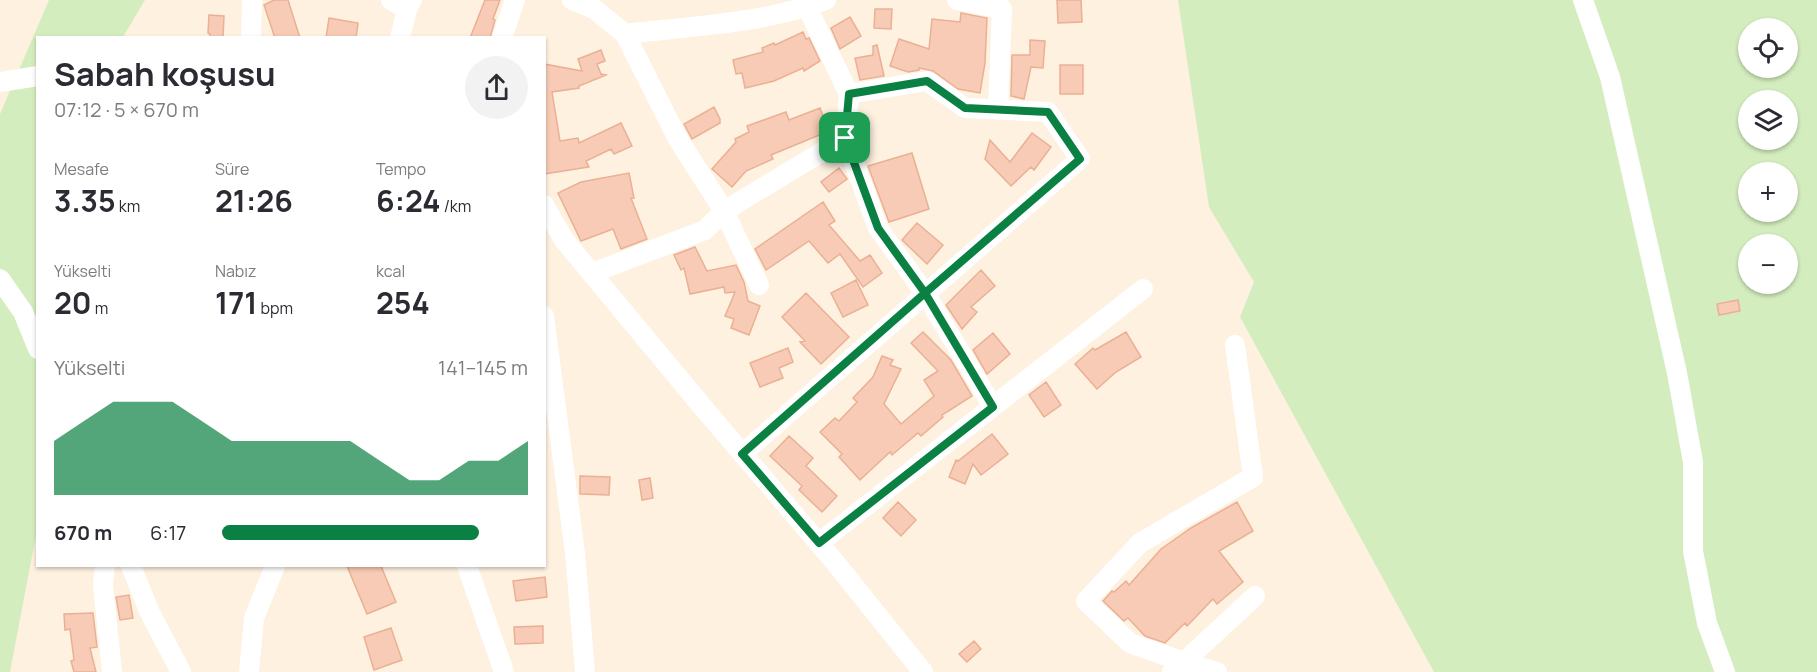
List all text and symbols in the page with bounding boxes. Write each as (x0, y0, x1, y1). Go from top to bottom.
map controls (1738, 18, 1798, 294)
button: locate (1738, 18, 1798, 78)
text: Sabah koşusu (54, 51, 276, 96)
button: share (465, 56, 528, 119)
button: layers (1738, 90, 1798, 150)
text: 07:12 · 5 × 670 m (54, 96, 199, 123)
pin (819, 112, 870, 163)
icon: arrive (828, 121, 861, 154)
text: Mesafe (54, 158, 109, 180)
text: Süre (215, 158, 249, 180)
text: Tempo (376, 158, 426, 180)
button: + (1738, 162, 1798, 222)
text: 3.35 (54, 180, 116, 221)
text: 21:26 (215, 180, 293, 221)
text: 6:24 (376, 180, 440, 221)
text: km (116, 195, 140, 217)
text: /km (440, 195, 471, 217)
button: − (1738, 234, 1798, 294)
text: Yükselti (54, 260, 111, 282)
text: Nabız (215, 260, 257, 282)
text: kcal (376, 260, 405, 282)
text: 20 (54, 282, 92, 323)
text: 171 (215, 282, 257, 323)
text: 254 (376, 282, 430, 323)
text: m (92, 297, 108, 319)
text: bpm (257, 297, 293, 319)
text: Yükselti (54, 354, 125, 381)
text: 141–145 m (438, 354, 528, 381)
text: 670 m (54, 519, 112, 546)
text: 6:17 (150, 519, 186, 546)

